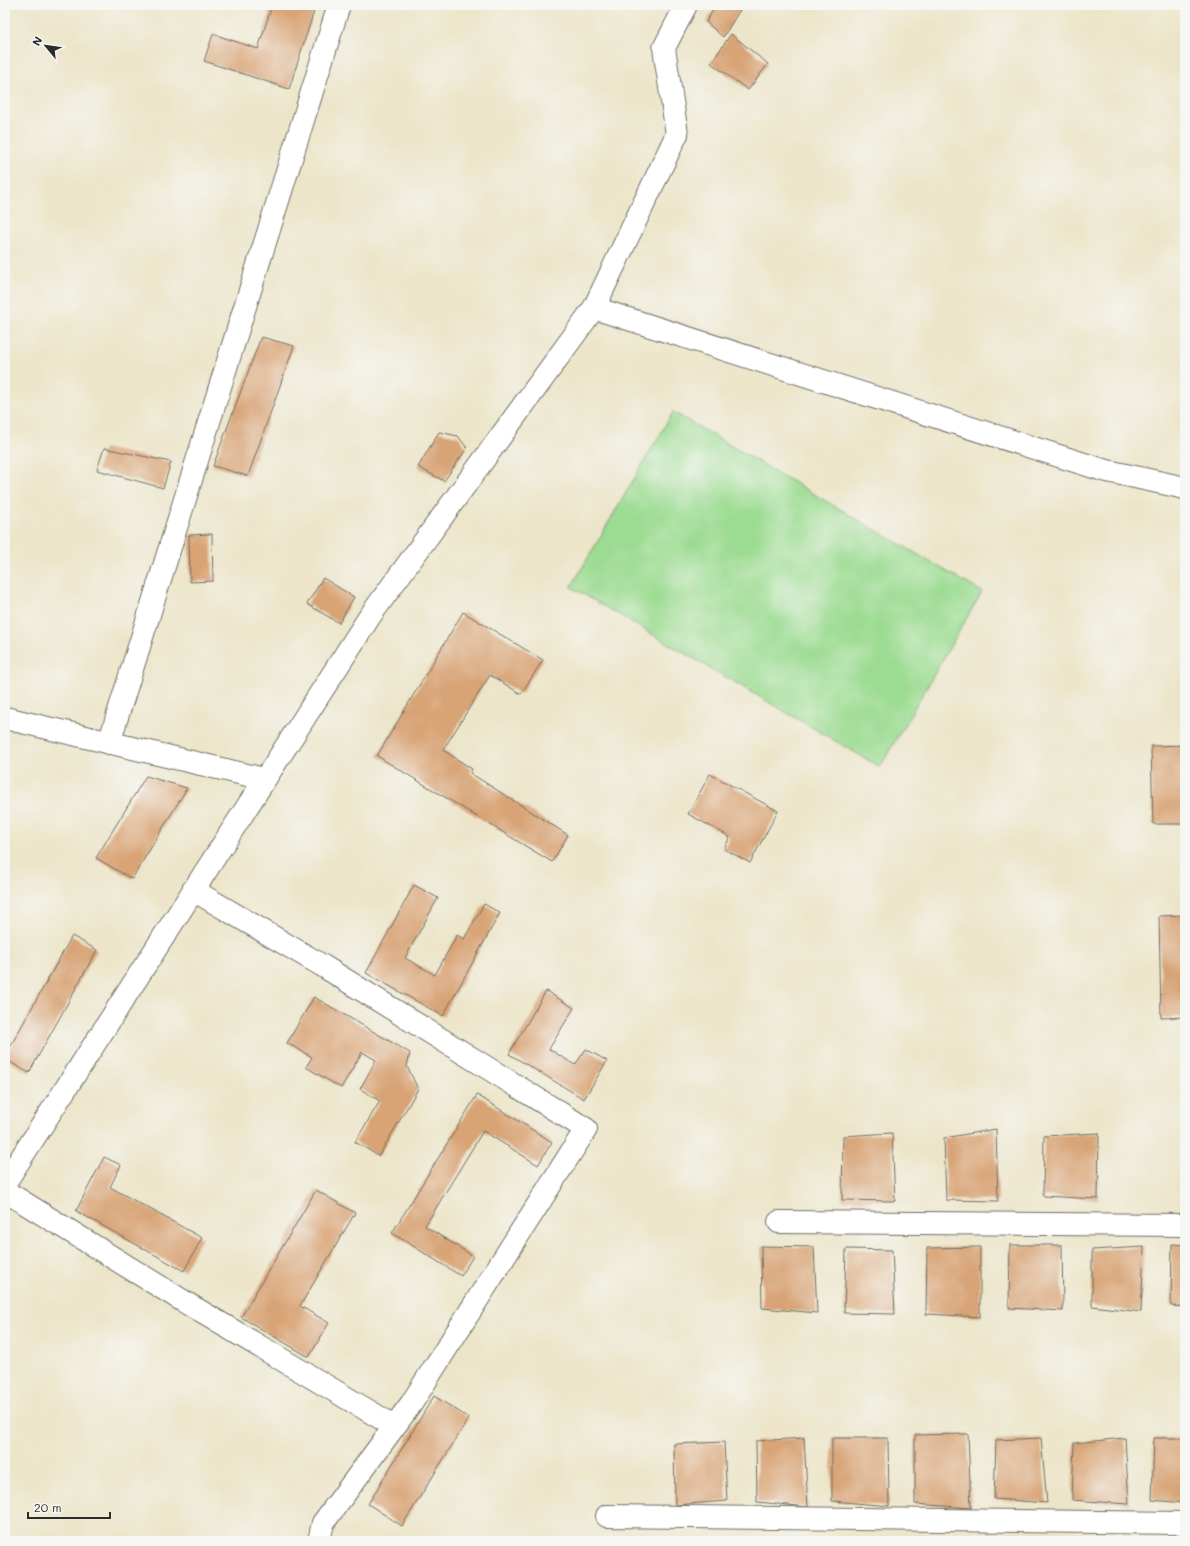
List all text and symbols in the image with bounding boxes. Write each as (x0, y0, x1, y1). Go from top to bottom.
north arrow (26, 26, 66, 66)
text: N (28, 34, 45, 48)
scale bar (28, 1494, 110, 1520)
text: 20 m (34, 1499, 62, 1515)

